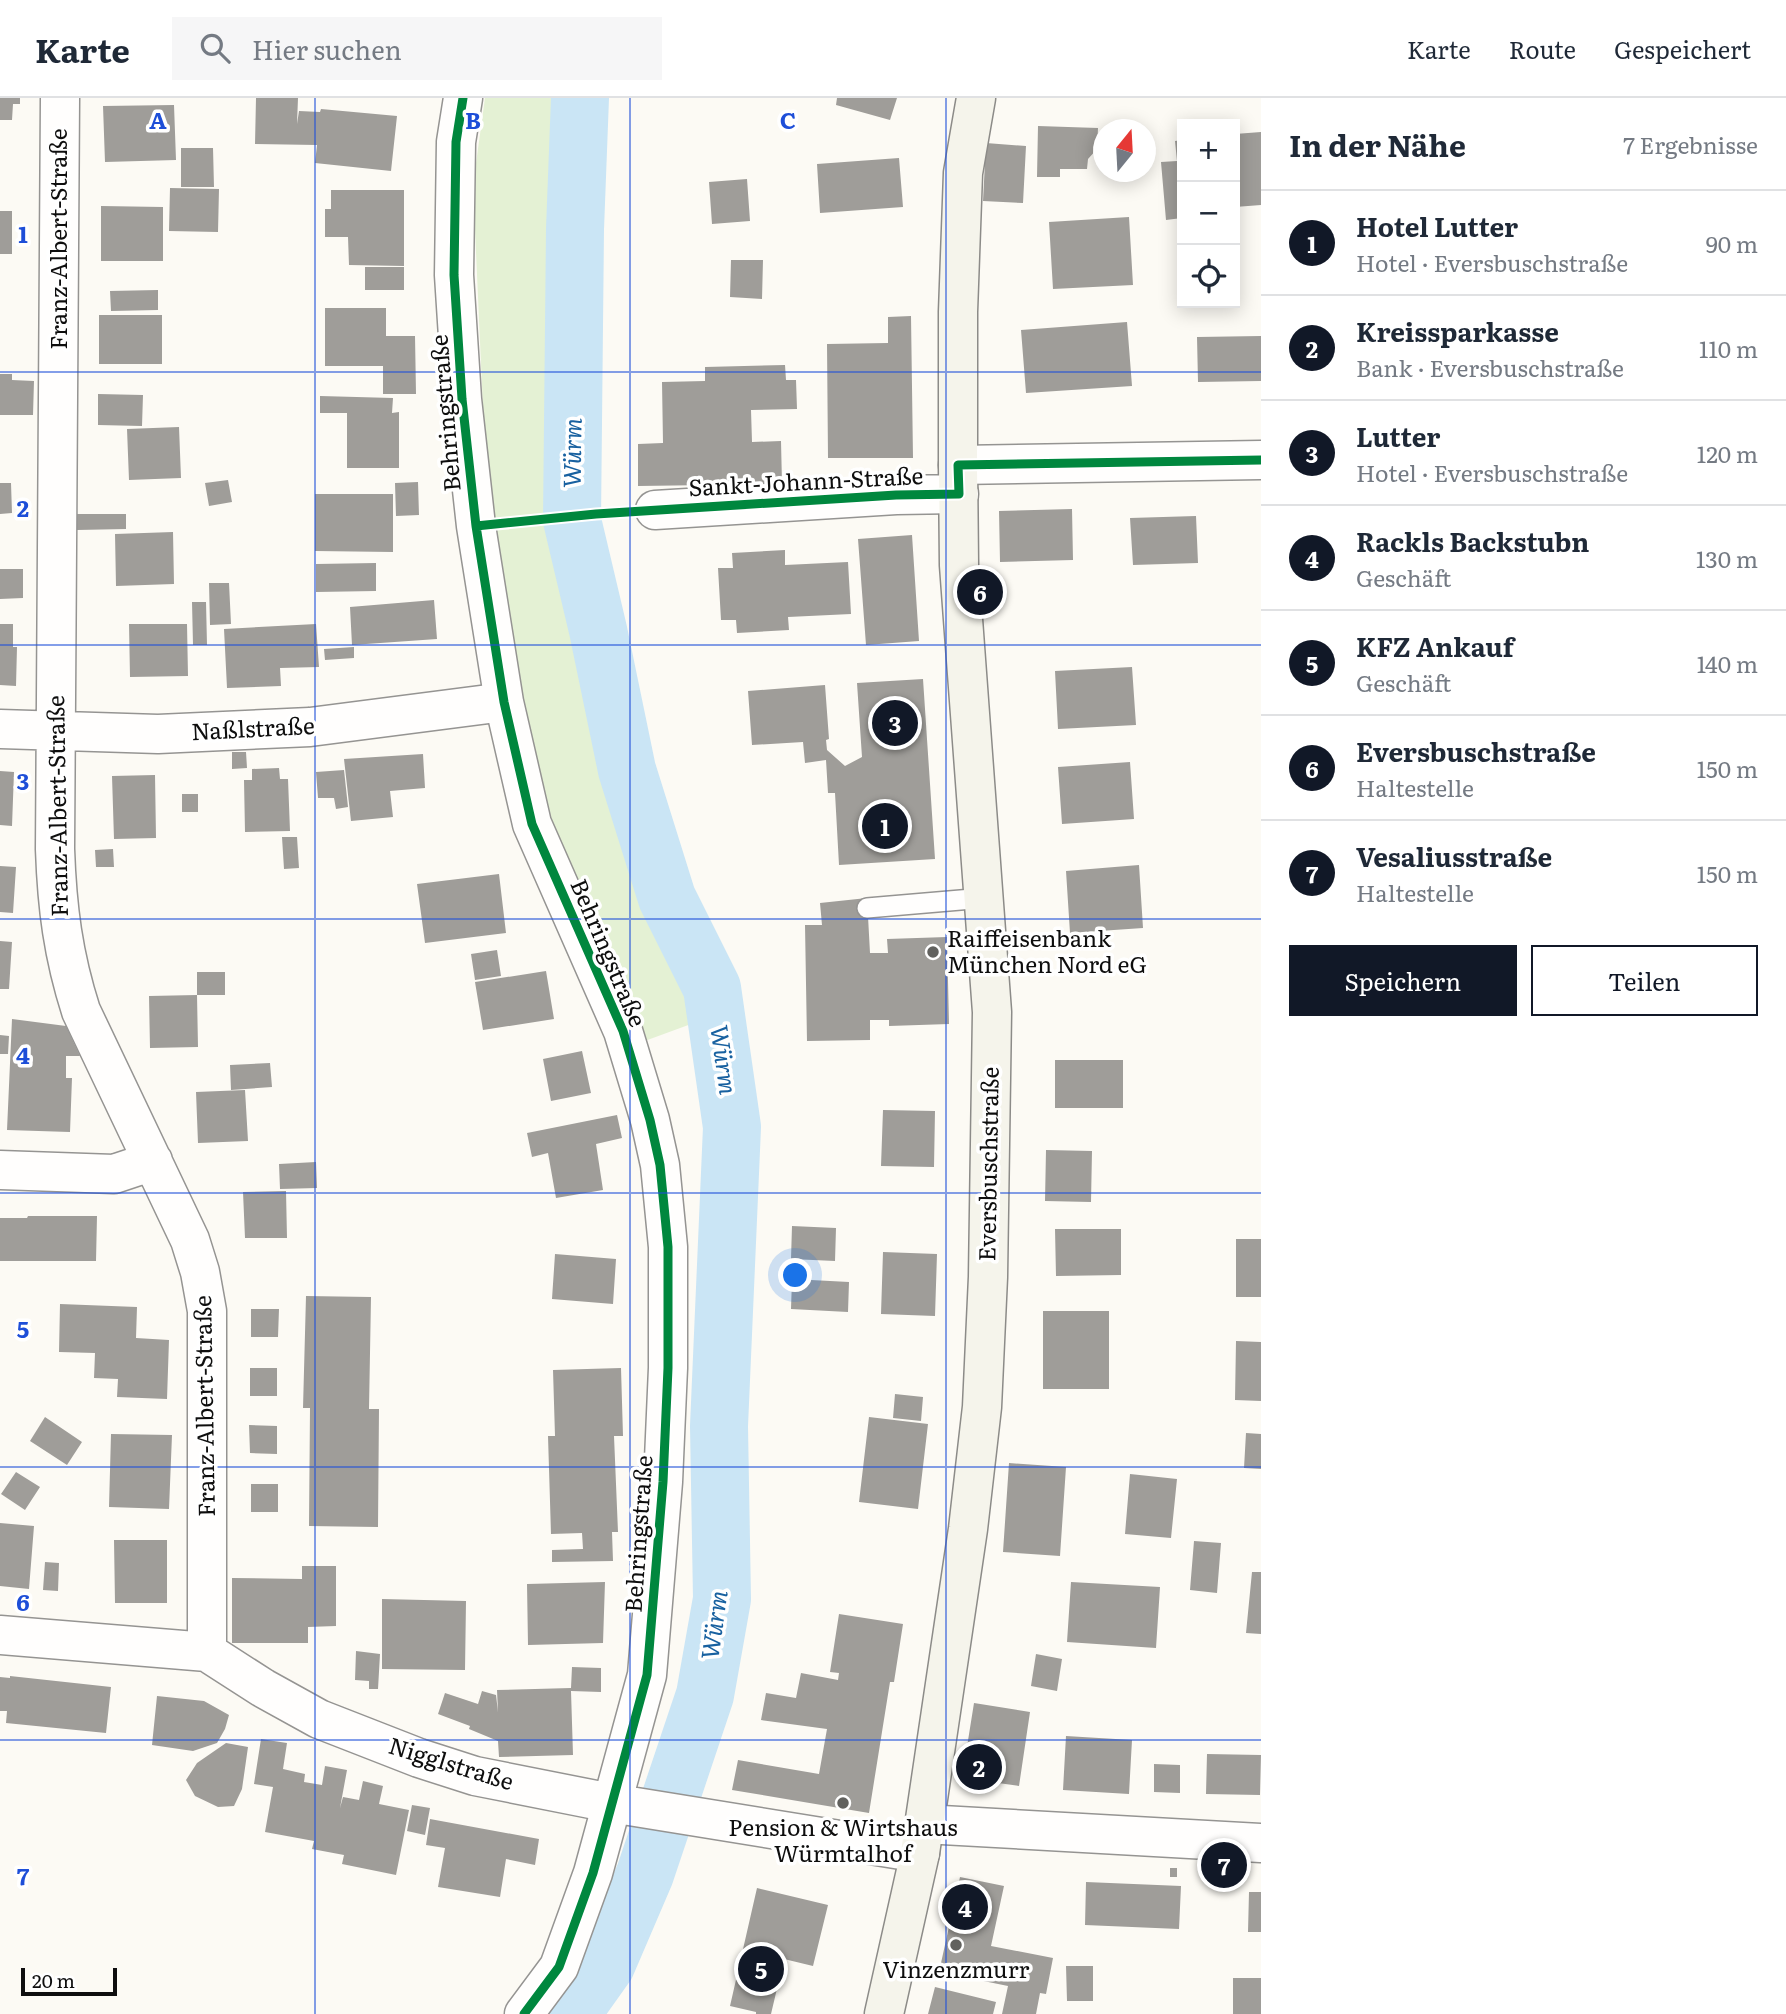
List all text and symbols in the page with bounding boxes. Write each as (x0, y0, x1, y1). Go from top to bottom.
search box (172, 17, 662, 80)
text: Karte (35, 24, 130, 73)
icon: search (196, 29, 234, 67)
text: Hier suchen (252, 29, 402, 68)
text: Karte (1407, 31, 1471, 66)
text: Route (1509, 31, 1576, 66)
text: Gespeichert (1614, 31, 1751, 66)
text: A (149, 102, 167, 136)
text: B (465, 102, 481, 136)
text: C (780, 102, 796, 136)
north arrow (1093, 119, 1156, 182)
map controls (1177, 119, 1240, 308)
button: + (1177, 119, 1240, 182)
text: In der Nähe (1289, 122, 1466, 166)
text: 7 Ergebnisse (1623, 127, 1758, 161)
street label: Franz-Albert-Straße (40, 128, 74, 350)
button: − (1177, 182, 1240, 245)
text: Hotel Lutter (1356, 206, 1518, 245)
text: 1 (18, 216, 28, 250)
text: 1 (1307, 226, 1317, 260)
text: 90 m (1706, 226, 1758, 260)
button: locate (1177, 245, 1240, 308)
text: Hotel · Eversbuschstraße (1356, 245, 1628, 279)
text: Kreissparkasse (1356, 311, 1559, 350)
text: 2 (1306, 331, 1318, 365)
text: 110 m (1699, 331, 1758, 365)
street label: Behringstraße (420, 333, 468, 493)
text: Bank · Eversbuschstraße (1356, 350, 1624, 384)
text: Lutter (1356, 416, 1440, 455)
water label: Würm (552, 418, 589, 488)
text: 3 (1306, 436, 1318, 470)
text: 120 m (1697, 436, 1758, 470)
text: Hotel · Eversbuschstraße (1356, 455, 1628, 489)
street label: Sankt-Johann-Straße (688, 457, 924, 503)
text: 2 (17, 490, 29, 524)
text: Rackls Backstubn (1356, 521, 1589, 560)
text: 4 (1305, 541, 1319, 575)
text: 130 m (1696, 541, 1758, 575)
text: Geschäft (1356, 560, 1451, 594)
pin: 6 (957, 566, 1003, 618)
text: KFZ Ankauf (1356, 626, 1514, 665)
text: 5 (1306, 646, 1318, 680)
text: 140 m (1697, 646, 1758, 680)
text: Geschäft (1356, 665, 1451, 699)
street label: Franz-Albert-Straße (37, 695, 75, 917)
pin: 3 (872, 697, 918, 749)
street label: Naßlstraße (190, 707, 316, 747)
text: Eversbuschstraße (1356, 731, 1596, 770)
text: 6 (1305, 751, 1319, 785)
text: 150 m (1697, 751, 1758, 785)
text: 3 (17, 763, 29, 797)
text: Haltestelle (1356, 770, 1474, 804)
pin: 1 (862, 800, 908, 852)
text: Vesaliusstraße (1356, 836, 1552, 875)
text: 7 (1306, 856, 1318, 890)
text: 150 m (1697, 856, 1758, 890)
street label: Behringstraße (563, 873, 656, 1031)
text: Haltestelle (1356, 875, 1474, 909)
place label: Raiffeisenbank München Nord eG (947, 920, 1147, 980)
marker: Raiffeisenbank München Nord eG (925, 944, 941, 960)
button: Speichern (1289, 945, 1517, 1016)
button: Teilen (1531, 945, 1758, 1016)
water label: Würm (703, 1023, 748, 1097)
text: 4 (16, 1037, 30, 1071)
street label: Eversbuschstraße (968, 1066, 1006, 1262)
your location (778, 1258, 812, 1292)
street label: Franz-Albert-Straße (184, 1295, 222, 1517)
text: 5 (17, 1311, 29, 1345)
street label: Behringstraße (615, 1454, 659, 1614)
text: 6 (16, 1584, 30, 1618)
water label: Würm (690, 1588, 735, 1662)
street label: Nigglstraße (385, 1727, 518, 1797)
pin: 2 (956, 1741, 1002, 1793)
marker: Pension & Wirtshaus Würmtalhof (835, 1795, 851, 1811)
place label: Pension & Wirtshaus Würmtalhof (728, 1809, 958, 1869)
pin: 7 (1201, 1839, 1247, 1891)
text: 7 (17, 1858, 30, 1892)
pin: 4 (942, 1881, 988, 1933)
marker: Vinzenzmurr (948, 1937, 964, 1953)
pin: 5 (738, 1943, 784, 1995)
place label: Vinzenzmurr (883, 1951, 1030, 1985)
scale bar (21, 1965, 117, 1997)
text: 20 m (32, 1966, 75, 1994)

